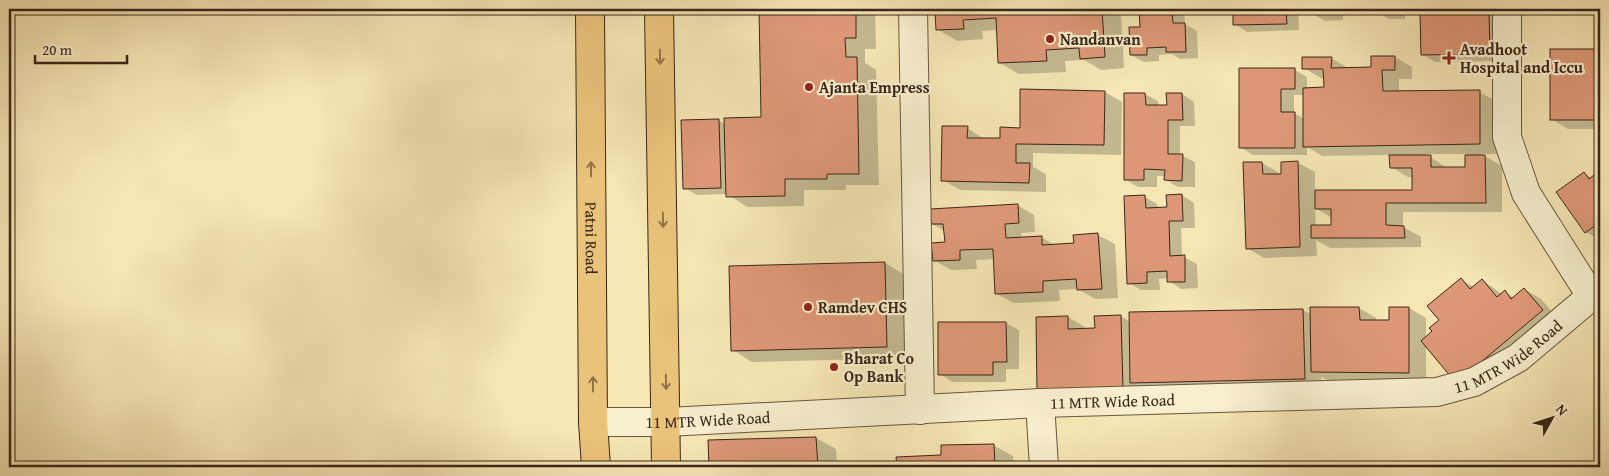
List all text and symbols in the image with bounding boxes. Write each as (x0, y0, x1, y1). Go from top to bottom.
place label: Nandanvan (1060, 27, 1141, 51)
scale bar (35, 32, 128, 64)
marker: Nandanvan (1044, 33, 1056, 45)
place label: Avadhoot Hospital and Iccu (1460, 37, 1584, 79)
text: 20 m (42, 39, 73, 60)
one-way arrow (655, 49, 665, 65)
marker: Avadhoot Hospital and Iccu (1442, 51, 1456, 65)
place label: Ajanta Empress (819, 75, 930, 99)
marker: Ajanta Empress (803, 81, 815, 93)
one-way arrow (586, 161, 596, 177)
street label: Patni Road (579, 202, 604, 275)
one-way arrow (658, 212, 668, 228)
place label: Ramdev CHS (818, 295, 907, 319)
marker: Ramdev CHS (802, 301, 814, 313)
street label: 11 MTR Wide Road (1451, 313, 1568, 399)
place label: Bharat Co Op Bank (844, 346, 915, 388)
marker: Bharat Co Op Bank (828, 361, 840, 373)
one-way arrow (661, 374, 671, 390)
one-way arrow (588, 376, 598, 392)
street label: 11 MTR Wide Road (1050, 387, 1176, 415)
north arrow (1526, 394, 1576, 444)
text: N (1551, 400, 1573, 420)
street label: 11 MTR Wide Road (646, 405, 771, 434)

